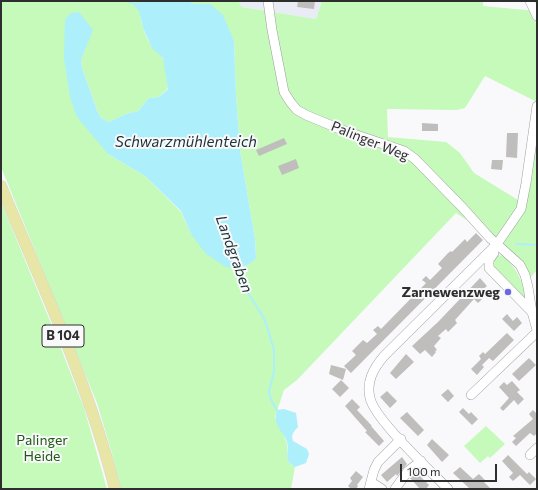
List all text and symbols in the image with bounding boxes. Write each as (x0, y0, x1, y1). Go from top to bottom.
street label: Palinger Weg (329, 118, 411, 164)
water label: Schwarzmühlenteich (115, 133, 257, 151)
water label: Landgraben (212, 213, 256, 295)
place label: Zarnewenzweg (402, 284, 500, 300)
marker: Zarnewenzweg (503, 287, 513, 297)
road number: B 104 (42, 325, 84, 347)
park label: Palinger Heide (16, 432, 68, 464)
scale bar (402, 456, 499, 482)
text: 100 m (407, 464, 441, 478)

